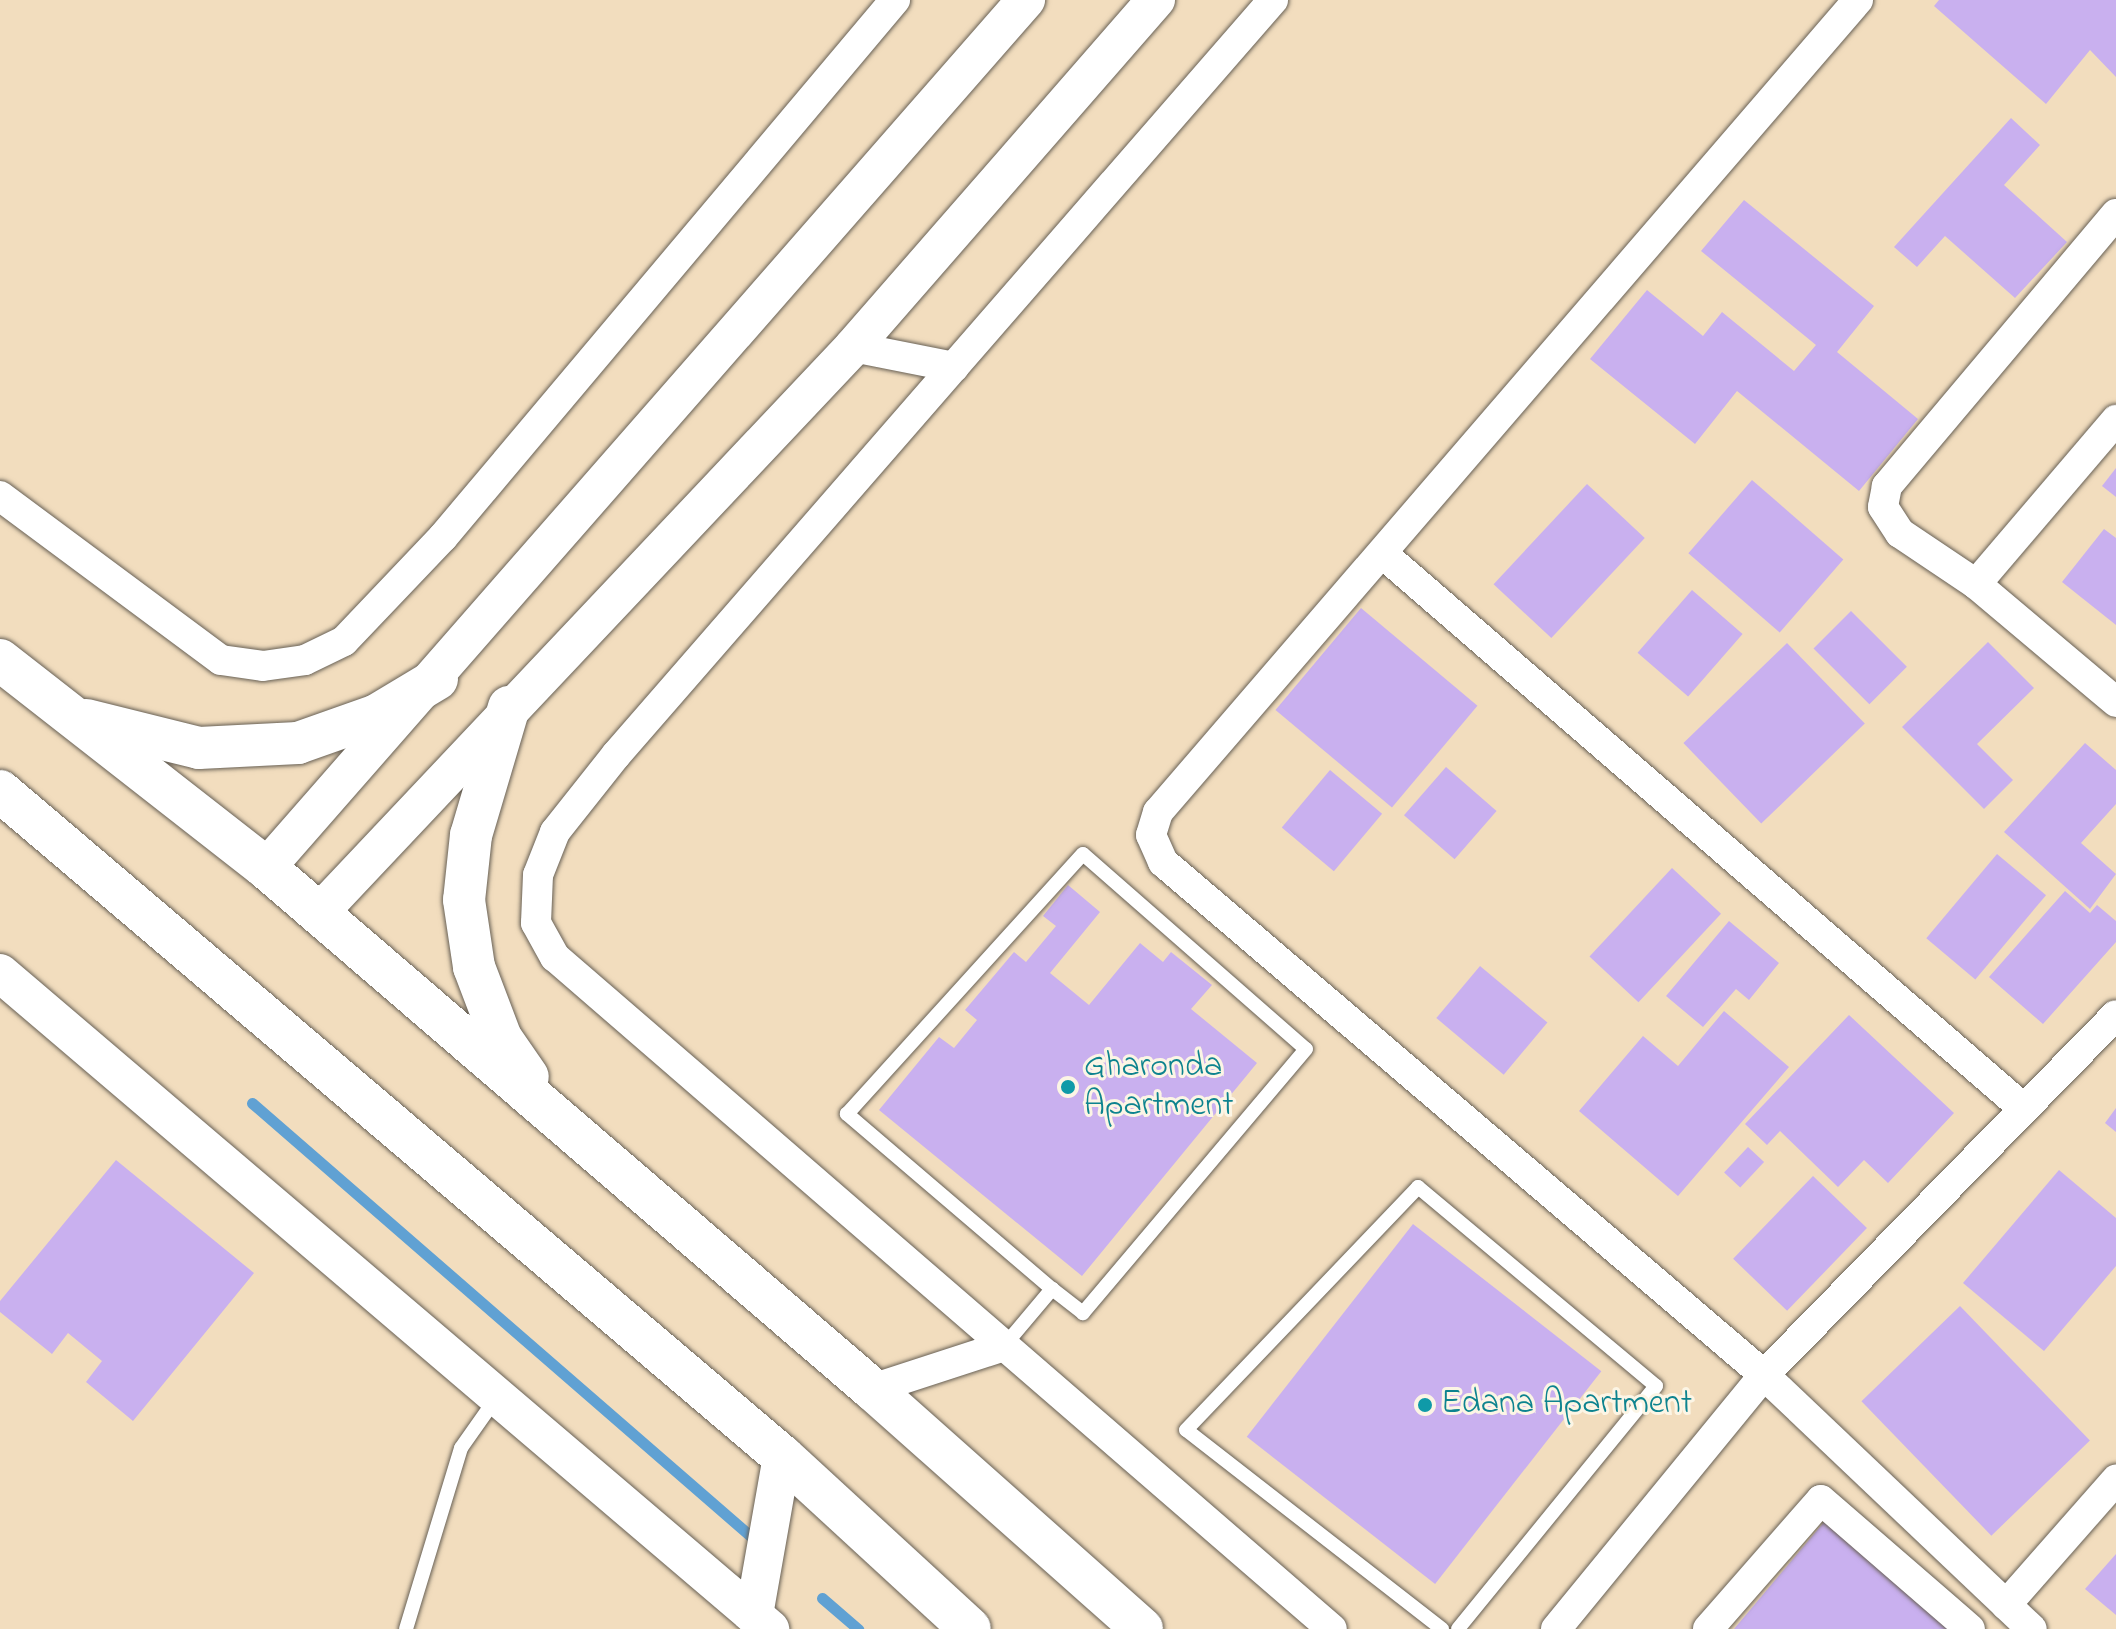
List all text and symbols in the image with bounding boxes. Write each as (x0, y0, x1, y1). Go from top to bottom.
place label: Gharonda Apartment (1084, 1047, 1234, 1126)
marker: Gharonda Apartment (1059, 1078, 1077, 1096)
place label: Edana Apartment (1441, 1385, 1692, 1425)
marker: Edana Apartment (1416, 1396, 1434, 1414)

